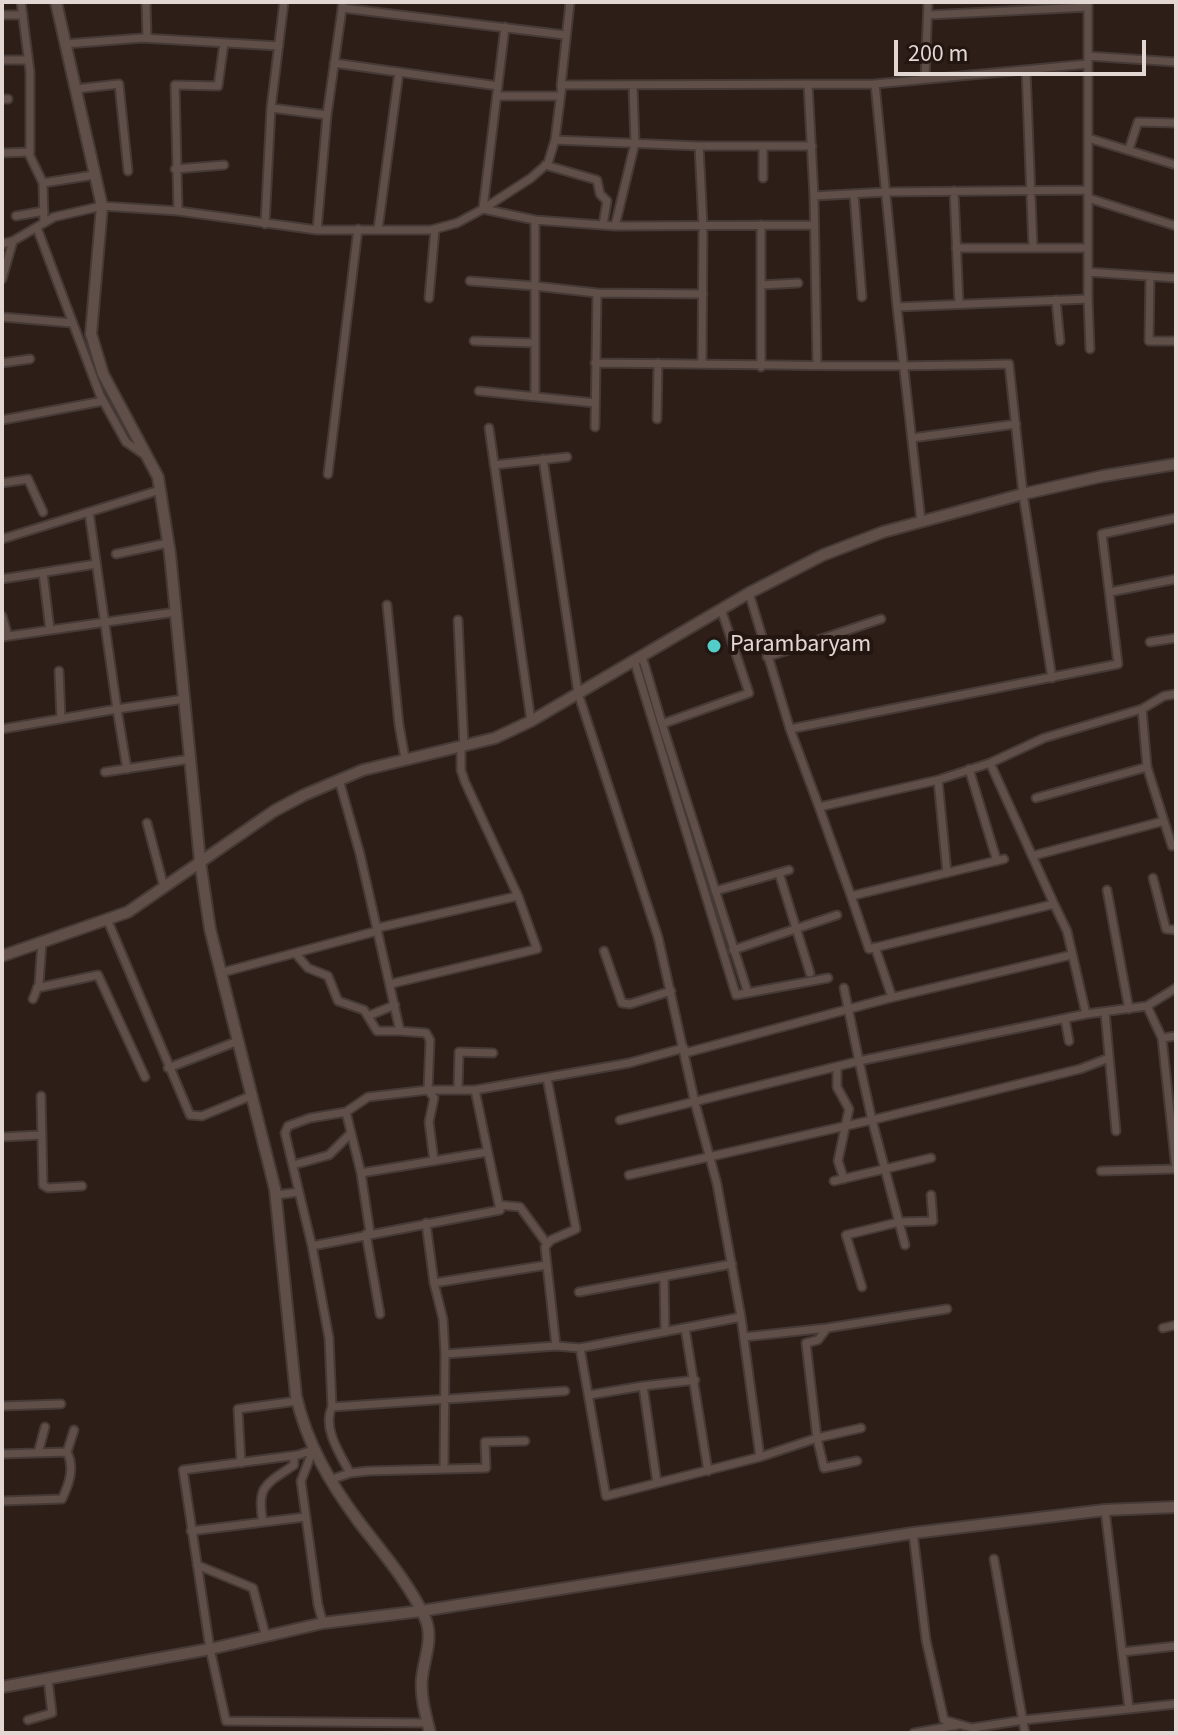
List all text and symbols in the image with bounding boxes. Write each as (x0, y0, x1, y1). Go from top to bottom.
scale bar (898, 24, 1150, 74)
text: 200 m (908, 36, 968, 71)
place label: Parambaryam (730, 632, 871, 660)
marker: Parambaryam (705, 637, 723, 655)

